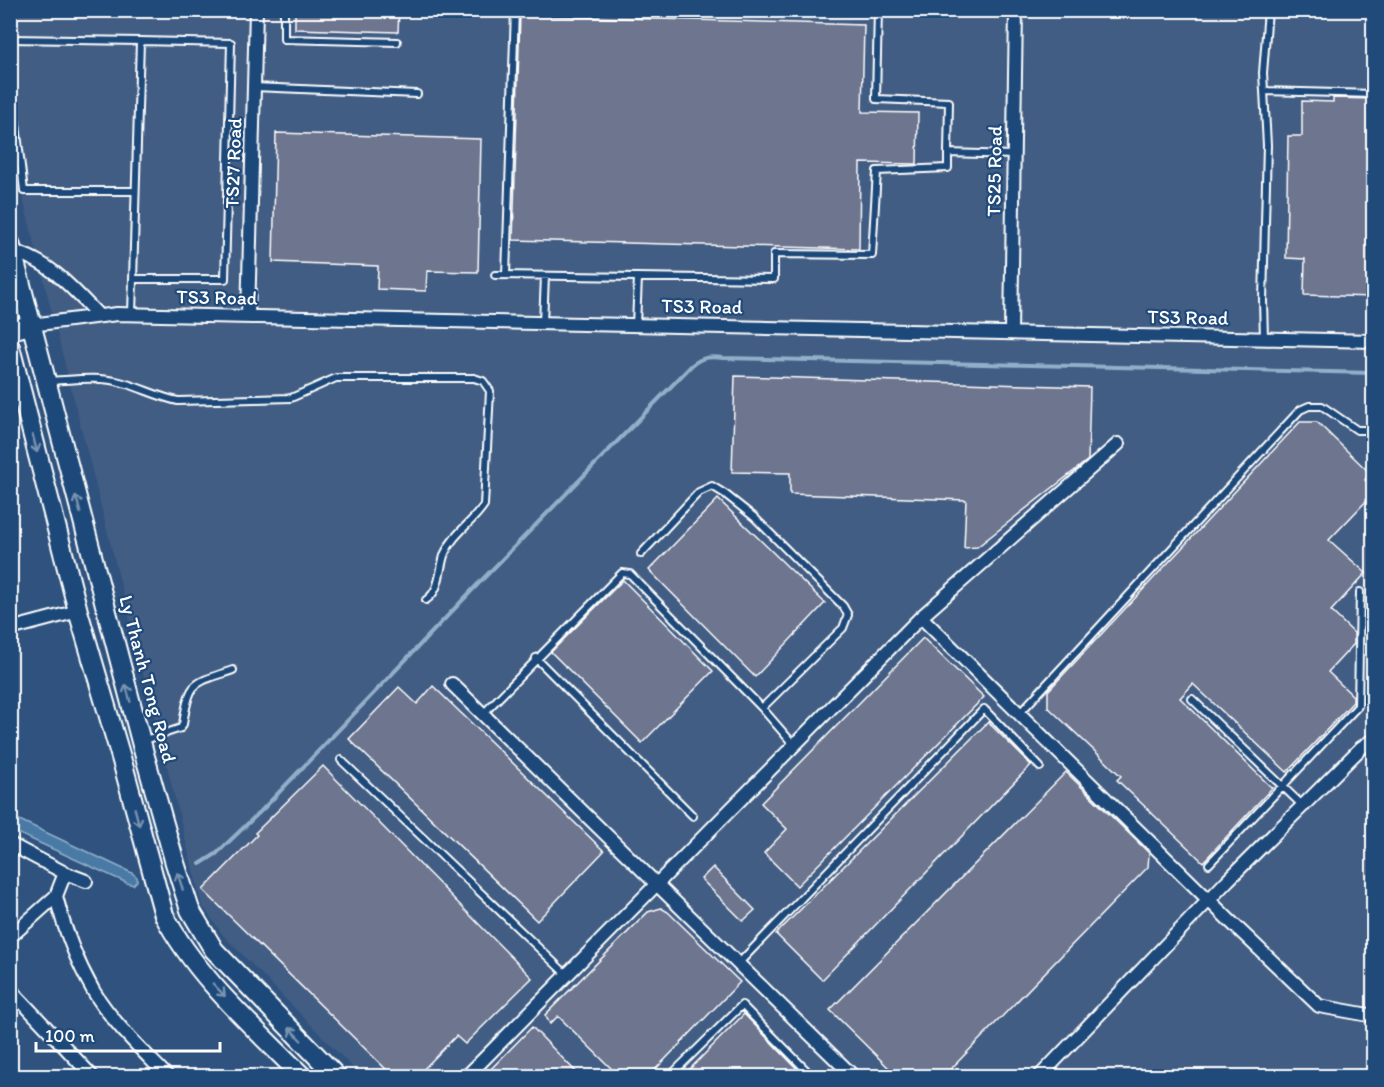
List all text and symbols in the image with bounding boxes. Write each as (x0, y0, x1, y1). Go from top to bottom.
street label: TS27 Road (219, 117, 247, 209)
street label: TS25 Road (981, 125, 1007, 217)
street label: TS3 Road (176, 284, 258, 310)
street label: TS3 Road (661, 293, 743, 319)
street label: TS3 Road (1147, 304, 1229, 330)
one-way arrow (30, 435, 42, 454)
one-way arrow (72, 495, 83, 514)
street label: Ly Thanh Tong Road (114, 593, 182, 765)
one-way arrow (122, 683, 134, 702)
one-way arrow (132, 807, 144, 826)
one-way arrow (174, 872, 185, 890)
one-way arrow (212, 982, 226, 997)
scale bar (36, 1015, 220, 1053)
text: 100 m (45, 1025, 95, 1047)
one-way arrow (288, 1027, 303, 1042)

